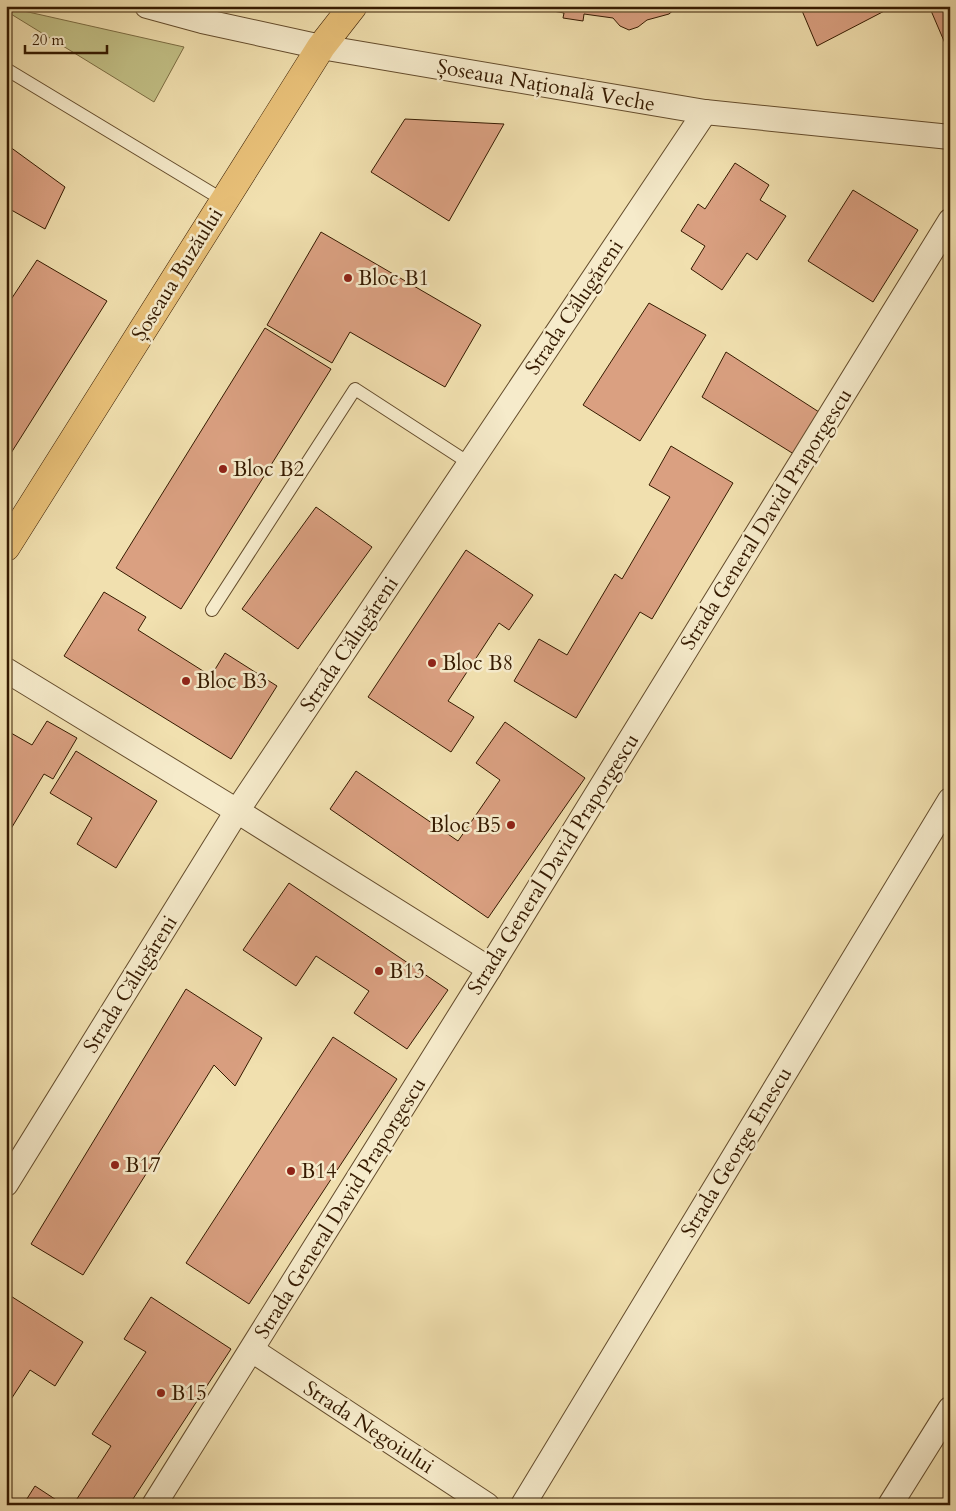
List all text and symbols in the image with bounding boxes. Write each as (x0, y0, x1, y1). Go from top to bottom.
scale bar (25, 22, 108, 54)
text: 20 m (32, 30, 64, 50)
street label: Șoseaua Națională Veche (434, 52, 657, 119)
street label: Șoseaua Buzăului (125, 202, 230, 346)
street label: Strada Călugăreni (518, 234, 630, 381)
place label: Bloc B1 (358, 264, 429, 293)
marker: Bloc B1 (342, 272, 354, 284)
street label: Strada General David Praporgescu (674, 383, 859, 656)
place label: Bloc B2 (233, 455, 304, 484)
marker: Bloc B2 (217, 463, 229, 475)
street label: Strada Călugăreni (293, 571, 405, 718)
place label: Bloc B8 (442, 649, 513, 678)
marker: Bloc B8 (426, 657, 438, 669)
place label: Bloc B3 (196, 667, 267, 696)
marker: Bloc B3 (180, 675, 192, 687)
street label: Strada General David Praporgescu (461, 728, 646, 1001)
place label: Bloc B5 (430, 811, 501, 840)
marker: Bloc B5 (505, 819, 517, 831)
street label: Strada Călugăreni (76, 910, 184, 1059)
place label: B13 (389, 957, 425, 986)
marker: B13 (373, 965, 385, 977)
street label: Strada George Enescu (674, 1061, 799, 1243)
street label: Strada General David Praporgescu (248, 1072, 433, 1345)
place label: B17 (125, 1151, 161, 1180)
place label: B14 (301, 1157, 337, 1186)
marker: B17 (109, 1159, 121, 1171)
marker: B14 (285, 1165, 297, 1177)
street label: Strada Negoiului (298, 1374, 440, 1481)
place label: B15 (171, 1379, 207, 1408)
marker: B15 (155, 1387, 167, 1399)

